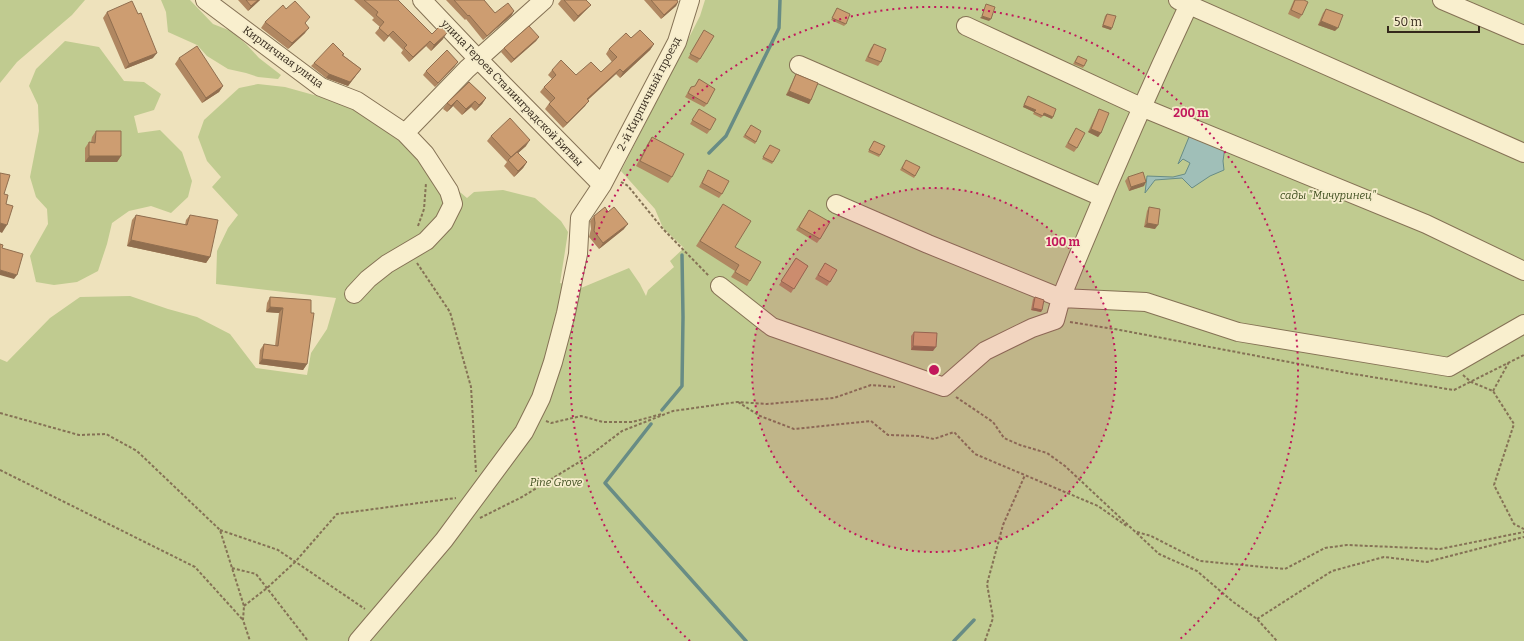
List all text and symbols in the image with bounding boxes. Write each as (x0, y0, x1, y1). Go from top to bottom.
scale bar (1388, 8, 1479, 34)
text: 50 m (1394, 15, 1423, 29)
street label: улица Героев Сталинградской Битвы (438, 16, 586, 169)
street label: Кирпичная улица (240, 23, 326, 91)
street label: 2-й Кирпичный проезд (615, 34, 684, 153)
text: 200 m (1173, 106, 1209, 120)
park label: сады "Мичуринец" (1280, 189, 1377, 202)
text: 100 m (1046, 235, 1081, 249)
centre of rings (927, 363, 941, 377)
park label: Pine Grove (530, 476, 583, 489)

